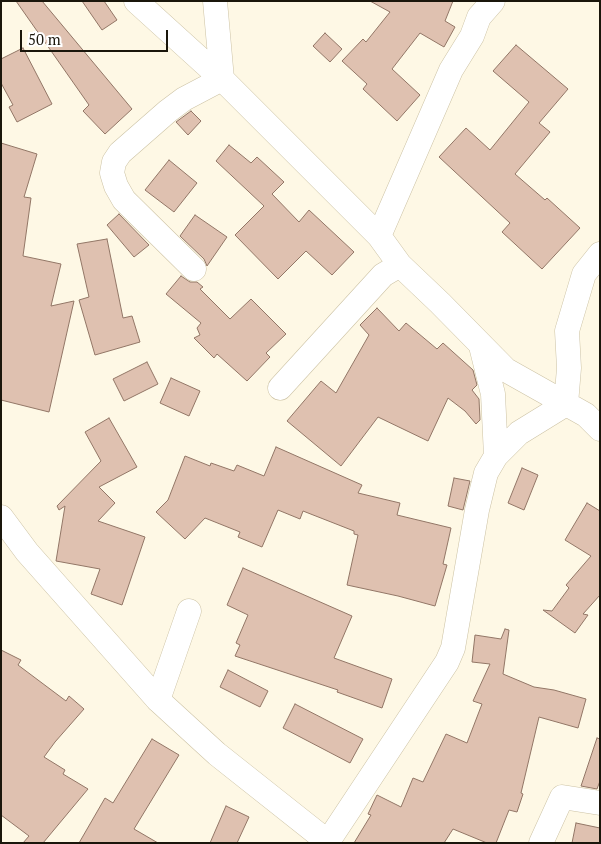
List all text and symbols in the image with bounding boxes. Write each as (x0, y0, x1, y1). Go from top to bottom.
scale bar (22, 20, 170, 52)
text: 50 m (28, 29, 61, 49)

